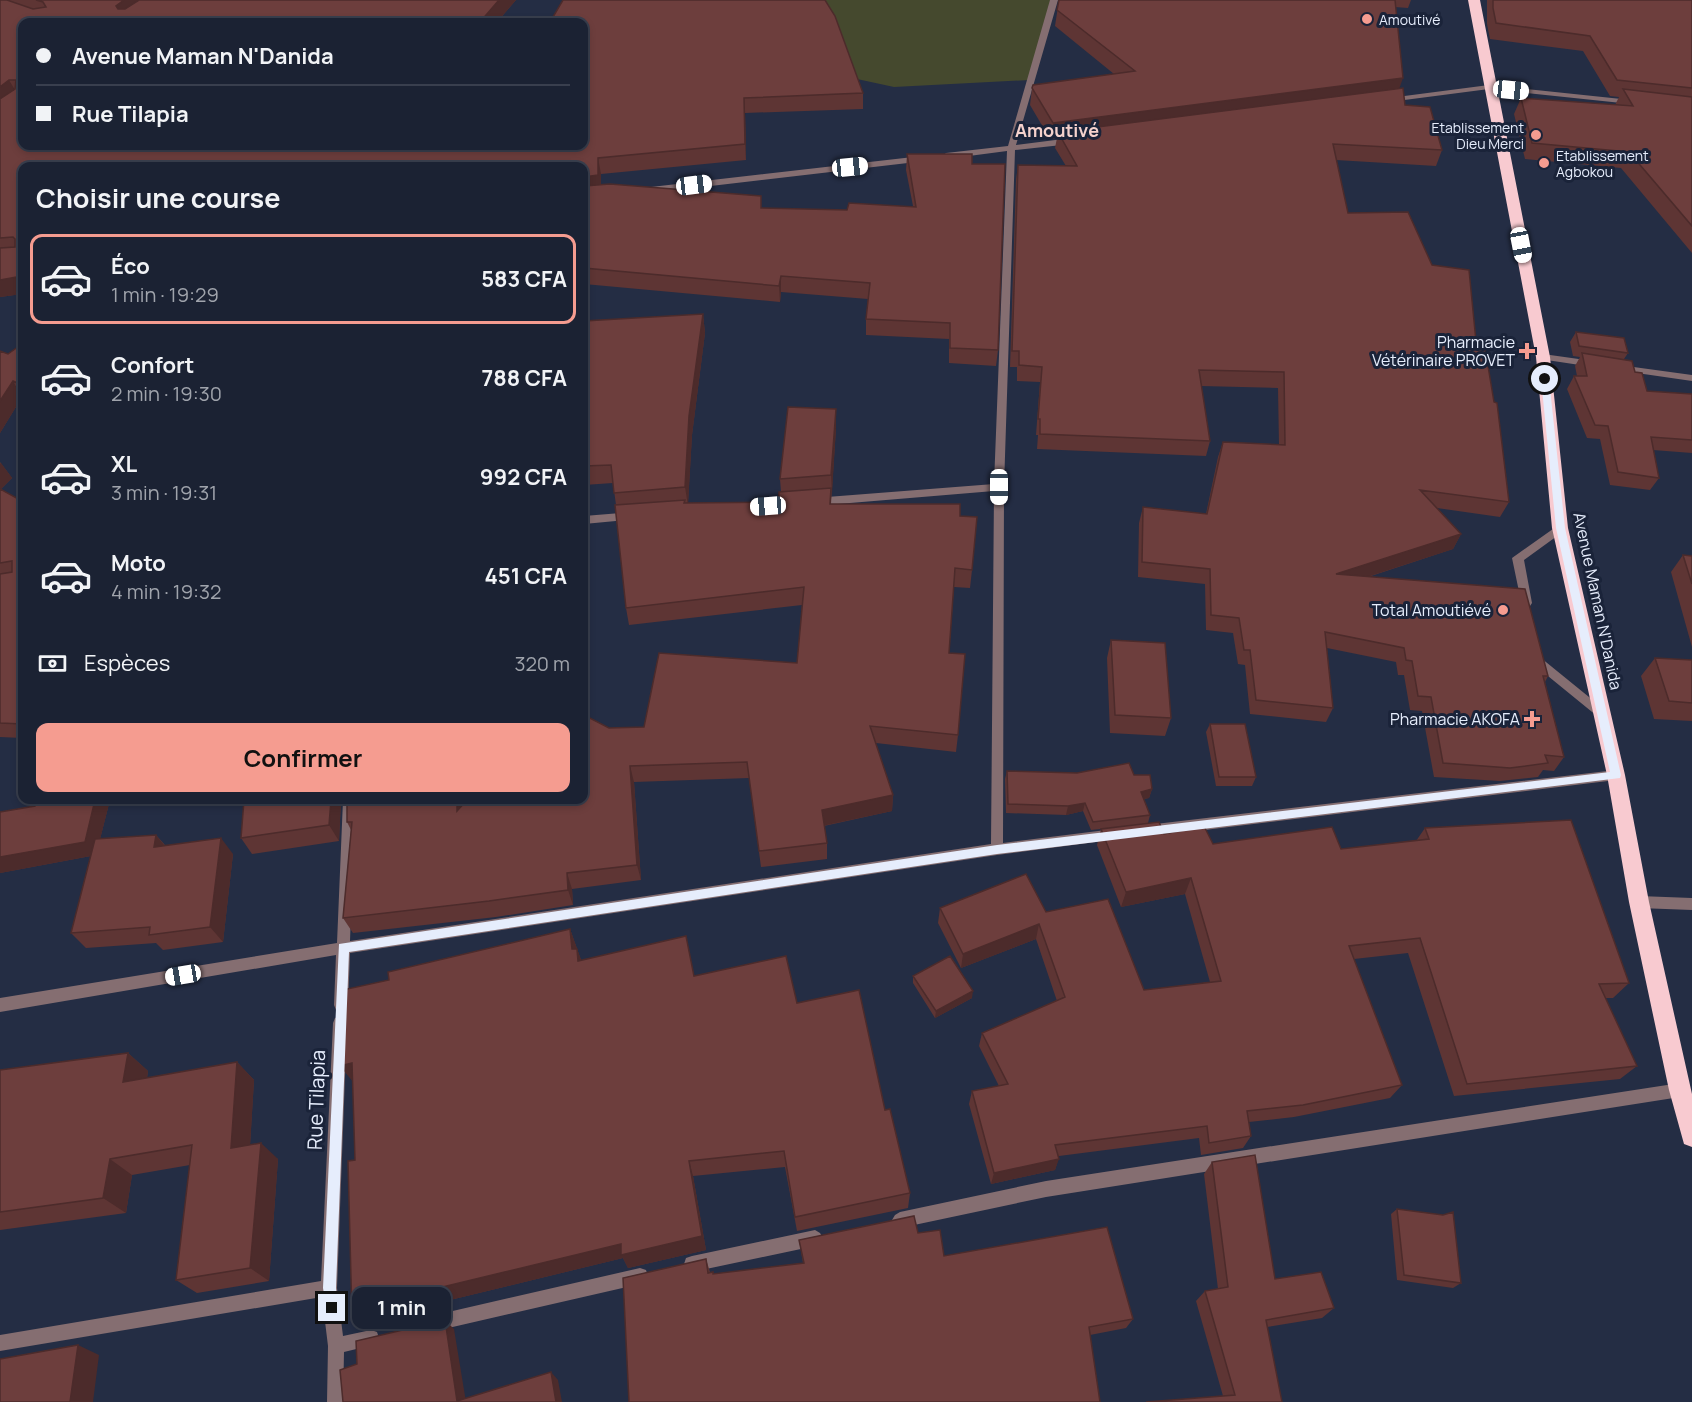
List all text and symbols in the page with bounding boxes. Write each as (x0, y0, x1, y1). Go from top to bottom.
place label: Amoutivé (1379, 10, 1440, 29)
marker: Amoutivé (1360, 12, 1374, 26)
text: Avenue Maman N'Danida (72, 41, 334, 71)
car (1492, 79, 1530, 101)
text: Rue Tilapia (72, 99, 189, 129)
district label: Amoutivé (1015, 118, 1099, 142)
place label: Etablissement Dieu Merci (1431, 118, 1524, 153)
marker: Etablissement Dieu Merci (1529, 128, 1543, 142)
place label: Etablissement Agbokou (1556, 146, 1649, 181)
car (831, 156, 869, 178)
marker: Etablissement Agbokou (1537, 156, 1551, 170)
car (675, 174, 713, 196)
text: Choisir une course (36, 179, 280, 216)
car (1509, 226, 1533, 264)
text: Éco (111, 251, 150, 281)
icon: car (39, 252, 93, 306)
text: 583 CFA (481, 264, 567, 294)
text: 1 min · 19:29 (111, 281, 219, 308)
place label: Pharmacie Vétérinaire PROVET (1372, 331, 1515, 371)
marker: Pharmacie Vétérinaire PROVET (1520, 344, 1534, 358)
text: Confort (111, 350, 194, 380)
icon: car (39, 351, 93, 405)
text: 788 CFA (482, 363, 567, 393)
route start (1531, 365, 1558, 392)
text: 2 min · 19:30 (111, 380, 222, 407)
text: XL (111, 449, 137, 479)
icon: car (39, 450, 93, 504)
text: 992 CFA (480, 462, 567, 492)
car (990, 469, 1008, 505)
text: 3 min · 19:31 (111, 479, 217, 506)
car (749, 496, 787, 516)
street label: Avenue Maman N'Danida (1568, 510, 1628, 692)
text: Moto (111, 548, 166, 578)
icon: car (39, 549, 93, 603)
text: 451 CFA (484, 561, 567, 591)
text: 4 min · 19:32 (111, 578, 221, 605)
place label: Total Amoutiévé (1372, 599, 1491, 621)
marker: Total Amoutiévé (1496, 603, 1510, 617)
icon: cash (36, 647, 69, 680)
text: Espèces (84, 648, 170, 678)
text: 320 m (514, 650, 570, 677)
place label: Pharmacie AKOFA (1390, 708, 1520, 730)
marker: Pharmacie AKOFA (1525, 712, 1539, 726)
button: Confirmer (36, 723, 570, 792)
car (164, 963, 202, 987)
street label: Rue Tilapia (301, 1049, 331, 1151)
callout: 1 min (353, 1287, 452, 1329)
route end (318, 1294, 345, 1321)
text: 1 min (377, 1294, 426, 1321)

